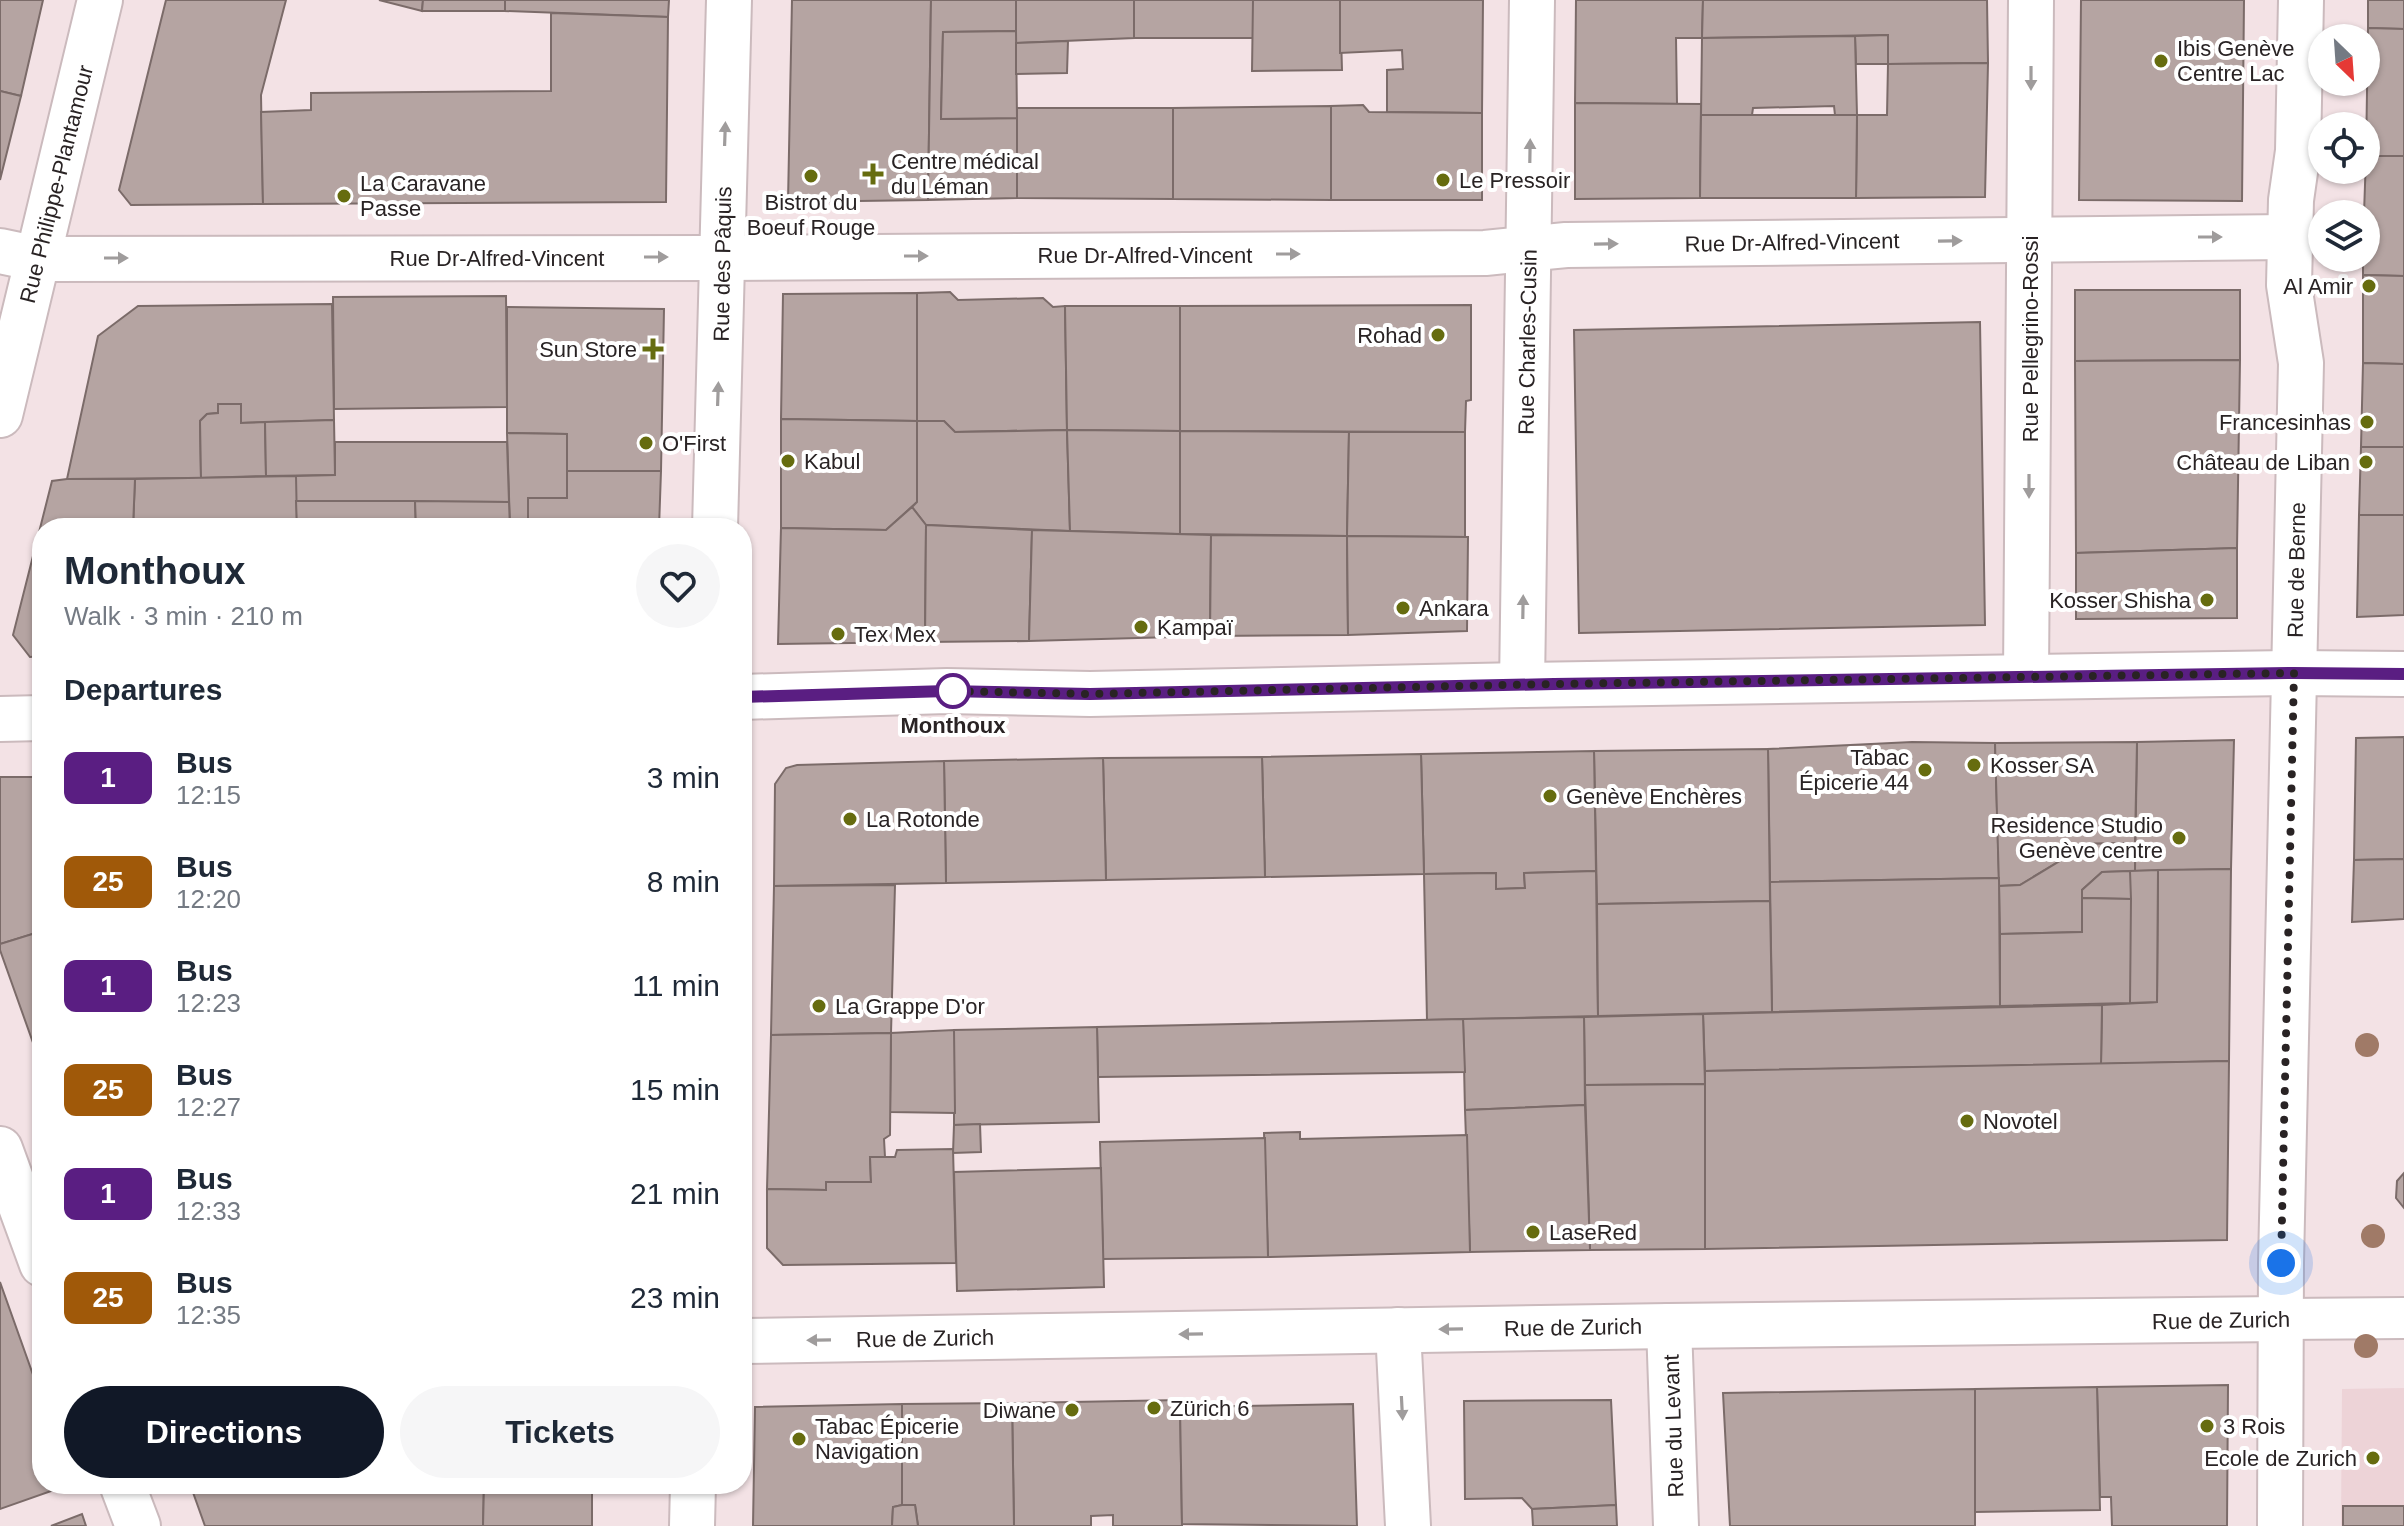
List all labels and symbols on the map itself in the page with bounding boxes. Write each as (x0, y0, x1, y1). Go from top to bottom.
north arrow (2308, 24, 2380, 96)
place label: Ibis Genève Centre Lac (2177, 36, 2294, 86)
marker: Ibis Genève Centre Lac (2152, 52, 2170, 70)
street label: Rue Philippe-Plantamour (15, 62, 98, 306)
one-way arrow (2025, 66, 2037, 91)
one-way arrow (719, 121, 731, 146)
one-way arrow (1524, 138, 1536, 163)
place label: Centre médical du Léman (891, 149, 1039, 199)
marker: Centre médical du Léman (862, 163, 884, 185)
marker: Bistrot du Boeuf Rouge (802, 167, 820, 185)
place label: Le Pressoir (1459, 168, 1570, 193)
place label: La Caravane Passe (360, 171, 486, 221)
marker: Le Pressoir (1434, 171, 1452, 189)
street label: Rue des Pâquis (709, 186, 736, 342)
marker: La Caravane Passe (335, 187, 353, 205)
place label: Bistrot du Boeuf Rouge (747, 190, 875, 240)
street label: Rue Dr-Alfred-Vincent (1684, 228, 1900, 257)
one-way arrow (2198, 231, 2223, 244)
one-way arrow (1938, 235, 1963, 247)
street label: Rue Pellegrino-Rossi (2018, 236, 2043, 442)
one-way arrow (1594, 238, 1619, 250)
street label: Rue Dr-Alfred-Vincent (1038, 243, 1252, 268)
street label: Rue Dr-Alfred-Vincent (390, 246, 604, 271)
one-way arrow (1276, 248, 1301, 260)
street label: Rue Charles-Cusin (1513, 249, 1542, 435)
one-way arrow (904, 250, 929, 262)
one-way arrow (644, 251, 669, 263)
one-way arrow (104, 252, 129, 264)
place label: Al Amir (2283, 274, 2353, 299)
marker: Al Amir (2360, 277, 2378, 295)
place label: Rohad (1357, 323, 1422, 348)
marker: Rohad (1429, 326, 1447, 344)
place label: Sun Store (539, 337, 637, 362)
marker: Sun Store (644, 340, 662, 358)
one-way arrow (712, 381, 725, 406)
place label: Francesinhas (2219, 410, 2351, 435)
marker: Francesinhas (2358, 413, 2376, 431)
place label: O'First (662, 431, 726, 456)
marker: O'First (637, 434, 655, 452)
place label: Kabul (804, 449, 860, 474)
place label: Château de Liban (2176, 450, 2350, 475)
marker: Kabul (779, 452, 797, 470)
marker: Château de Liban (2357, 453, 2375, 471)
one-way arrow (2022, 474, 2035, 499)
street label: Rue de Berne (2283, 502, 2310, 638)
place label: Kosser Shisha (2049, 588, 2192, 613)
marker: Kosser Shisha (2198, 591, 2216, 609)
one-way arrow (1517, 594, 1529, 619)
place label: Ankara (1419, 596, 1489, 621)
marker: Ankara (1394, 599, 1412, 617)
place label: Kampaï (1157, 615, 1234, 640)
marker: Kampaï (1132, 618, 1150, 636)
place label: Tex Mex (854, 622, 936, 647)
marker: Tex Mex (829, 625, 847, 643)
marker: Monthoux (936, 674, 970, 708)
place label: Monthoux (900, 713, 1006, 738)
place label: Tabac Épicerie 44 (1799, 745, 1909, 795)
place label: Kosser SA (1990, 753, 2094, 778)
marker: Kosser SA (1965, 756, 1983, 774)
marker: Tabac Épicerie 44 (1916, 761, 1934, 779)
place label: Genève Enchères (1566, 784, 1742, 809)
marker: Genève Enchères (1541, 787, 1559, 805)
place label: La Rotonde (866, 807, 980, 832)
marker: La Rotonde (841, 810, 859, 828)
place label: Residence Studio Genève centre (1991, 813, 2163, 863)
marker: Residence Studio Genève centre (2170, 829, 2188, 847)
place label: La Grappe D'or (835, 994, 985, 1019)
marker: La Grappe D'or (810, 997, 828, 1015)
place label: Novotel (1983, 1109, 2058, 1134)
marker: Novotel (1958, 1112, 1976, 1130)
place label: LaseRed (1549, 1220, 1637, 1245)
marker: LaseRed (1524, 1223, 1542, 1241)
your location (2261, 1243, 2301, 1283)
street label: Rue de Zurich (2152, 1307, 2290, 1334)
street label: Rue de Zurich (1504, 1314, 1642, 1341)
one-way arrow (1438, 1323, 1463, 1336)
street label: Rue de Zurich (856, 1325, 994, 1352)
one-way arrow (1178, 1327, 1203, 1340)
one-way arrow (806, 1334, 831, 1346)
street label: Rue du Levant (1659, 1354, 1688, 1498)
place label: Zürich 6 (1170, 1396, 1249, 1421)
one-way arrow (1396, 1396, 1409, 1421)
place label: Diwane (983, 1398, 1056, 1423)
marker: Zürich 6 (1145, 1399, 1163, 1417)
marker: Diwane (1063, 1401, 1081, 1419)
place label: Tabac Épicerie Navigation (815, 1414, 959, 1464)
place label: 3 Rois (2223, 1414, 2285, 1439)
marker: 3 Rois (2198, 1417, 2216, 1435)
marker: Tabac Épicerie Navigation (790, 1430, 808, 1448)
place label: Ecole de Zurich (2204, 1446, 2357, 1471)
marker: Ecole de Zurich (2364, 1449, 2382, 1467)

